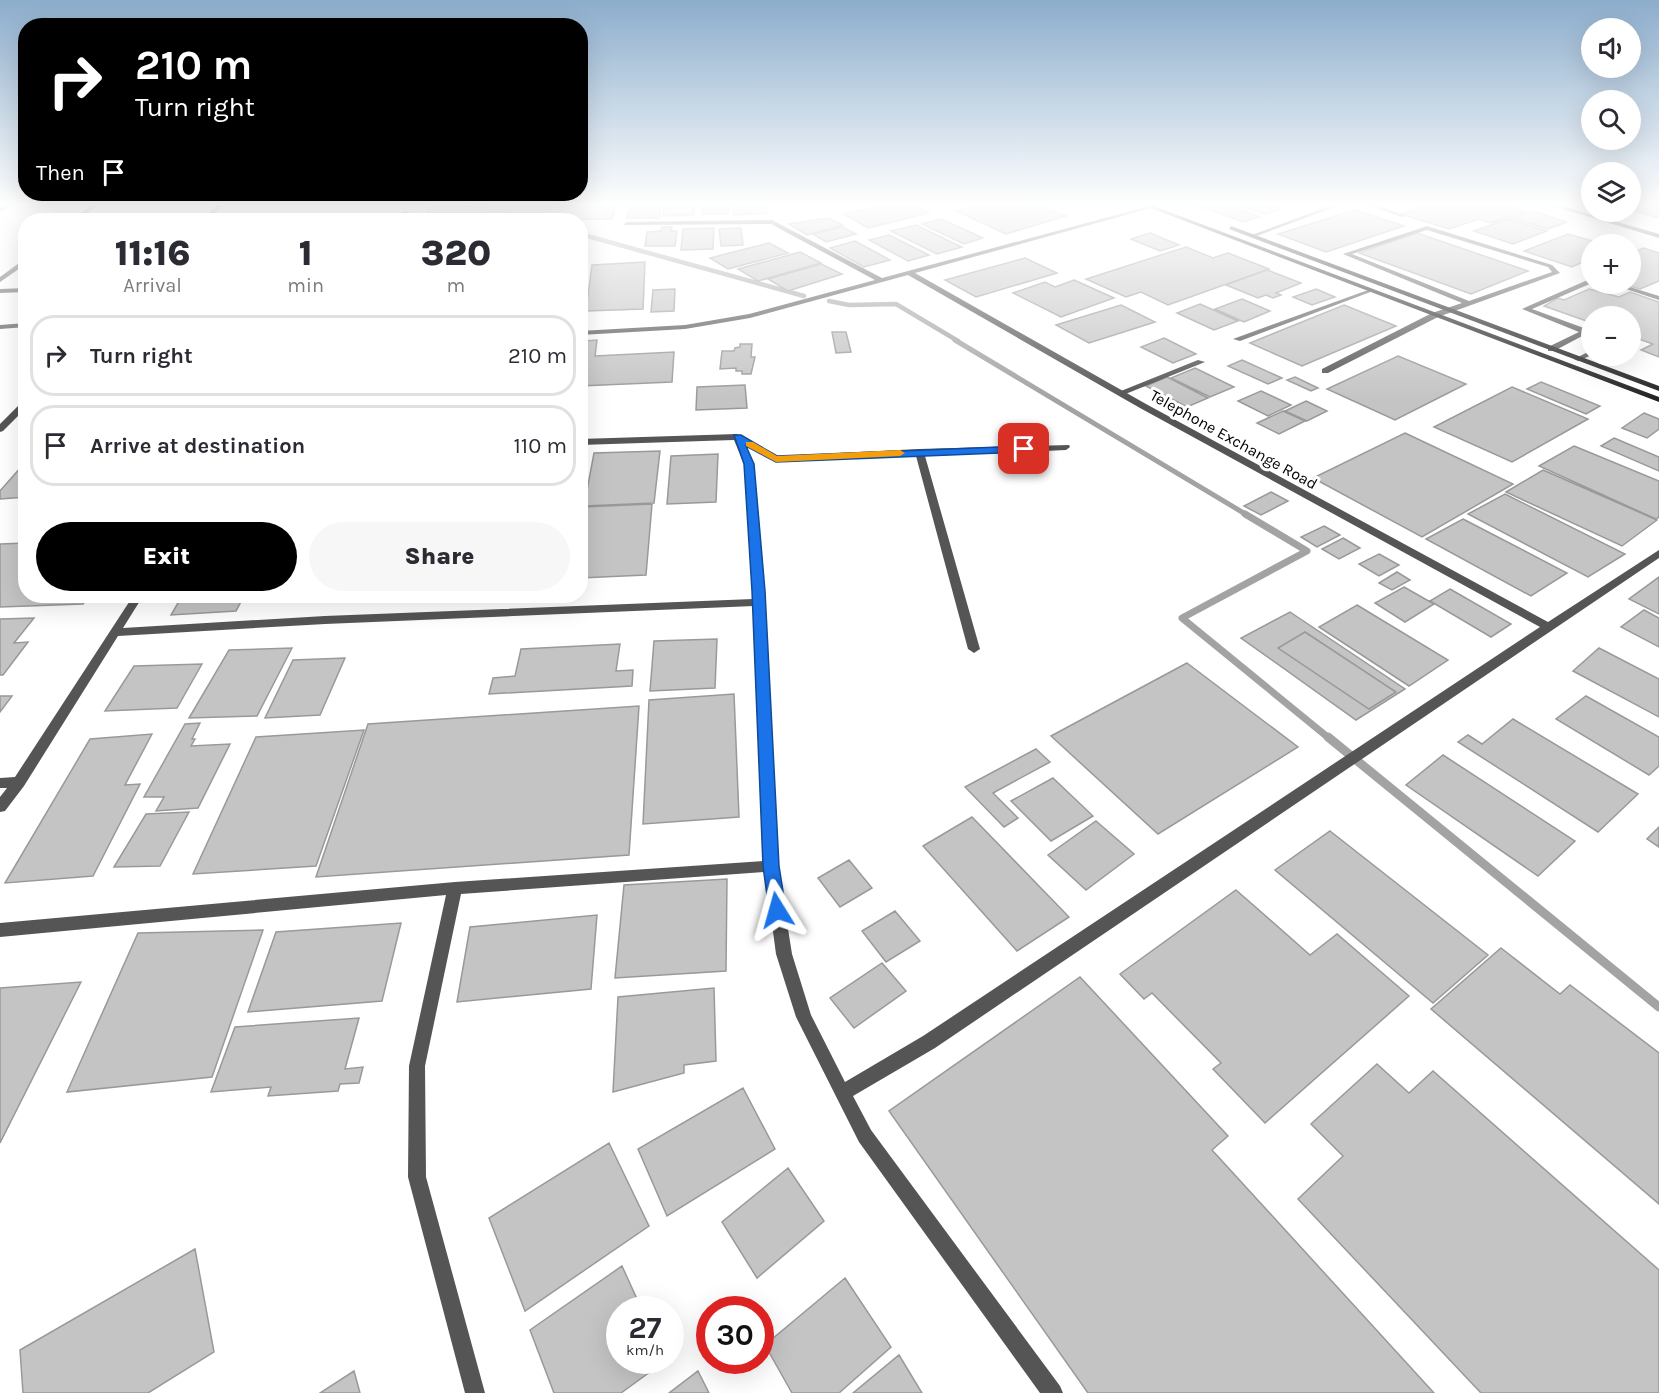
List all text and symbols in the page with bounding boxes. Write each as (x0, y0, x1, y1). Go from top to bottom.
map controls (1581, 18, 1641, 366)
button: sound (1581, 18, 1641, 78)
text: 210 m (135, 40, 252, 90)
icon: right (36, 42, 114, 120)
button: search (1581, 90, 1641, 150)
text: Turn right (135, 91, 255, 123)
icon: arrive (97, 156, 130, 189)
text: Then (36, 160, 85, 186)
button: layers (1581, 162, 1641, 222)
text: 11:16 (115, 232, 191, 274)
text: 1 (299, 232, 313, 274)
text: 320 (421, 232, 491, 274)
button: + (1581, 234, 1641, 294)
text: Arrival (123, 274, 182, 297)
text: min (287, 274, 324, 297)
text: m (447, 274, 465, 297)
button: − (1581, 306, 1641, 366)
icon: right (39, 339, 72, 372)
text: Turn right (90, 343, 193, 369)
text: 210 m (508, 343, 567, 369)
street label: Telephone Exchange Road (1147, 385, 1321, 493)
pin (998, 423, 1049, 474)
icon: arrive (39, 429, 72, 462)
icon: arrive (1007, 432, 1040, 465)
text: Arrive at destination (90, 433, 305, 459)
text: 110 m (514, 433, 567, 459)
button: Exit (36, 522, 297, 591)
button: Share (309, 522, 570, 591)
position arrow (745, 878, 809, 942)
speed limit sign: 30 (696, 1296, 774, 1374)
text: 27 (628, 1310, 662, 1346)
text: km/h (626, 1341, 664, 1359)

